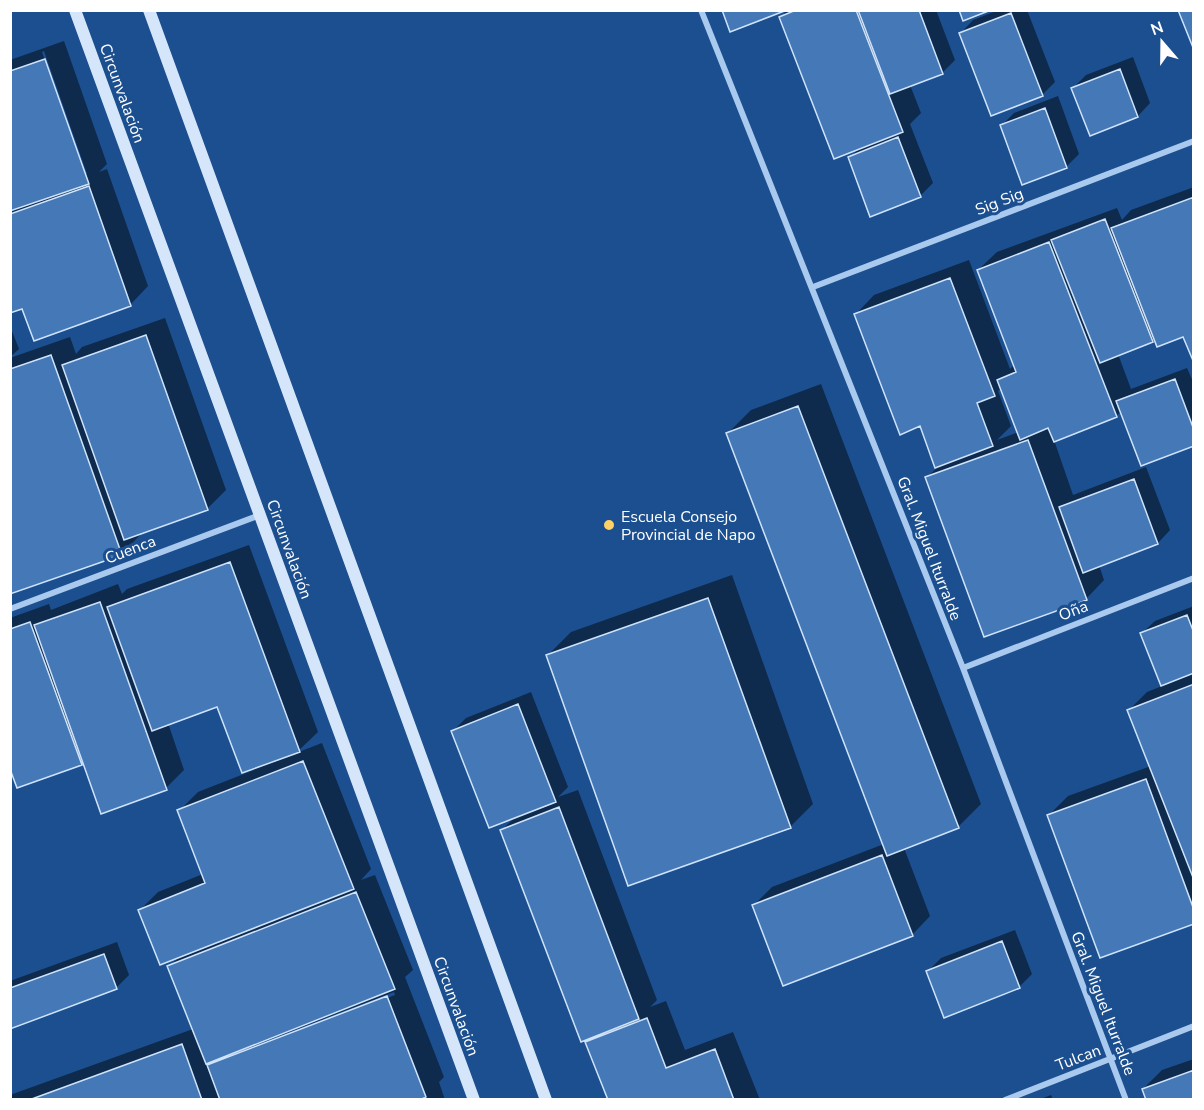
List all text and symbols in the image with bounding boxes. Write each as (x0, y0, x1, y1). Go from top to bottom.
north arrow (1132, 12, 1192, 72)
text: N (1148, 16, 1167, 41)
street label: Circunvalación (94, 41, 150, 146)
street label: Sig Sig (972, 183, 1027, 221)
street label: Gral. Miguel Iturralde (891, 473, 967, 624)
street label: Circunvalación (261, 497, 317, 602)
place label: Escuela Consejo Provincial de Napo (621, 506, 755, 546)
marker: Escuela Consejo Provincial de Napo (602, 518, 616, 532)
street label: Cuenca (102, 530, 159, 570)
street label: Oña (1055, 595, 1091, 627)
street label: Gral. Miguel Iturralde (1065, 928, 1141, 1079)
street label: Circunvalación (428, 954, 484, 1059)
street label: Tulcan (1052, 1039, 1104, 1077)

